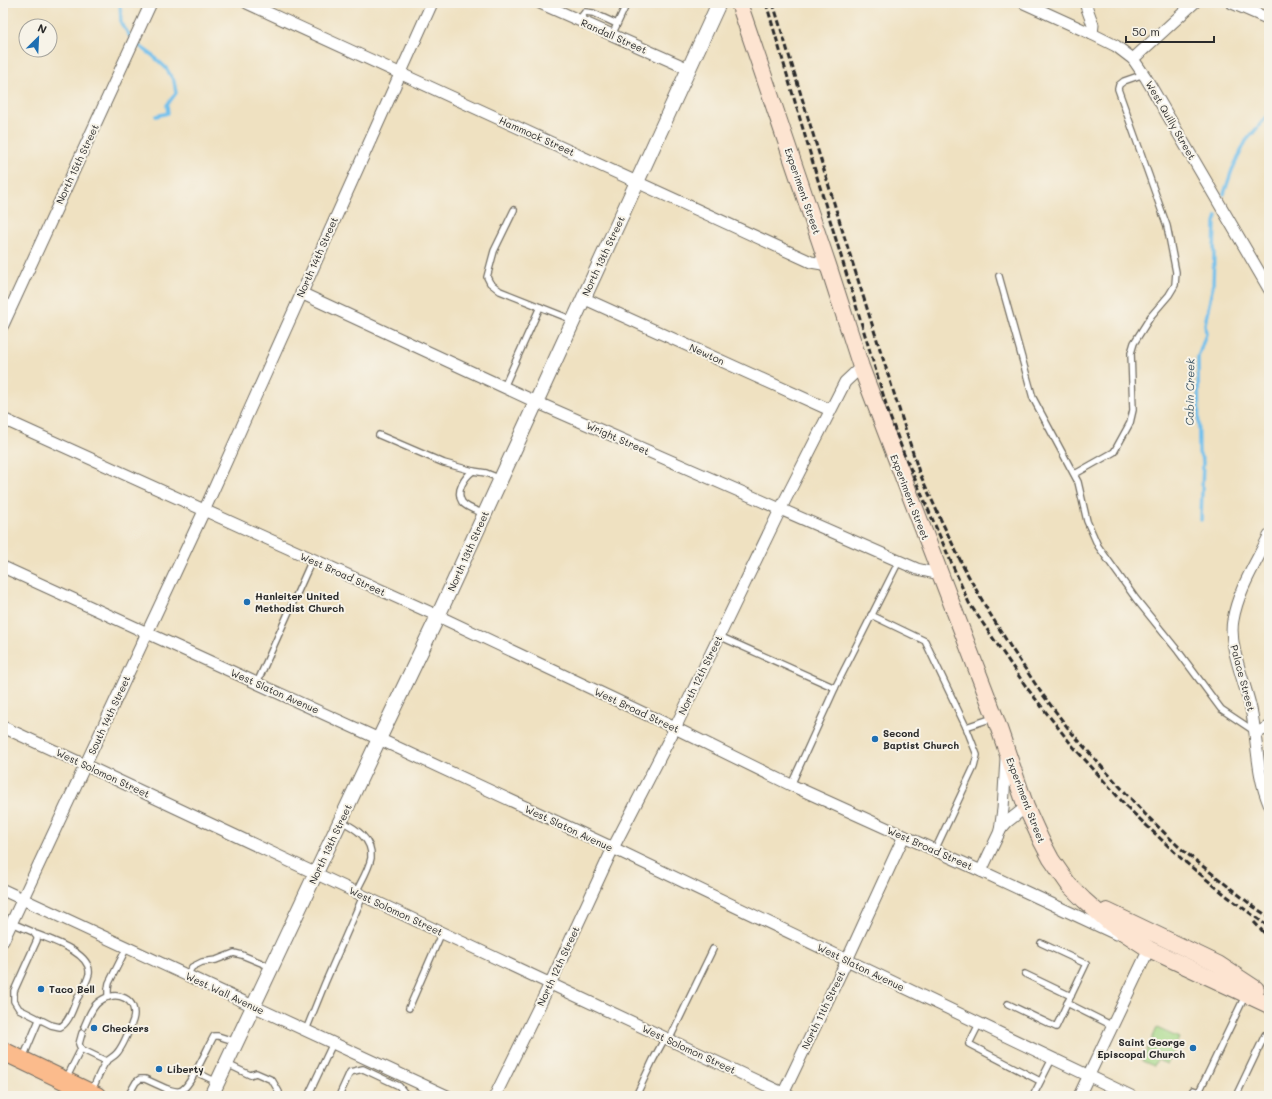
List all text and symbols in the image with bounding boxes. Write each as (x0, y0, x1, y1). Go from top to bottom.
street label: Randall Street (579, 15, 649, 57)
north arrow (18, 18, 58, 58)
scale bar (1126, 18, 1214, 44)
text: N (35, 20, 49, 37)
text: 50 m (1132, 23, 1160, 39)
street label: West Quilly Street (1143, 78, 1199, 162)
street label: Hammock Street (497, 113, 577, 159)
street label: North 15th Street (52, 122, 102, 206)
street label: Experiment Street (782, 146, 824, 236)
street label: North 14th Street (293, 214, 341, 300)
street label: North 13th Street (578, 214, 628, 298)
street label: Newton (687, 340, 727, 368)
water label: Cabin Creek (1181, 358, 1198, 426)
street label: Wright Street (584, 418, 652, 458)
street label: Experiment Street (887, 452, 933, 542)
street label: North 13th Street (444, 508, 492, 594)
street label: West Broad Street (298, 549, 388, 599)
place label: Hanleiter United Methodist Church (255, 589, 344, 615)
marker: Hanleiter United Methodist Church (242, 597, 252, 607)
street label: North 12th Street (675, 633, 725, 717)
street label: Palace Street (1227, 643, 1259, 713)
street label: West Slaton Avenue (229, 665, 321, 717)
street label: South 14th Street (85, 673, 133, 757)
street label: West Broad Street (592, 684, 682, 736)
place label: Second Baptist Church (883, 726, 959, 752)
marker: Second Baptist Church (870, 734, 880, 744)
street label: West Solomon Street (54, 745, 152, 801)
street label: Experiment Street (1003, 755, 1049, 845)
street label: West Slaton Avenue (523, 801, 615, 855)
street label: North 13th Street (305, 802, 355, 886)
street label: West Broad Street (885, 823, 975, 873)
street label: West Solomon Street (347, 883, 445, 939)
street label: North 12th Street (533, 924, 583, 1008)
street label: West Slaton Avenue (815, 940, 907, 994)
street label: North 11th Street (798, 968, 848, 1052)
street label: West Wall Avenue (183, 969, 267, 1017)
place label: Taco Bell (49, 982, 95, 996)
marker: Taco Bell (36, 984, 46, 994)
place label: Checkers (102, 1021, 149, 1035)
street label: West Solomon Street (640, 1021, 738, 1077)
marker: Checkers (89, 1023, 99, 1033)
place label: Saint George Episcopal Church (1097, 1035, 1185, 1061)
marker: Saint George Episcopal Church (1188, 1043, 1198, 1053)
place label: Liberty (167, 1062, 204, 1076)
marker: Liberty (154, 1064, 164, 1074)

